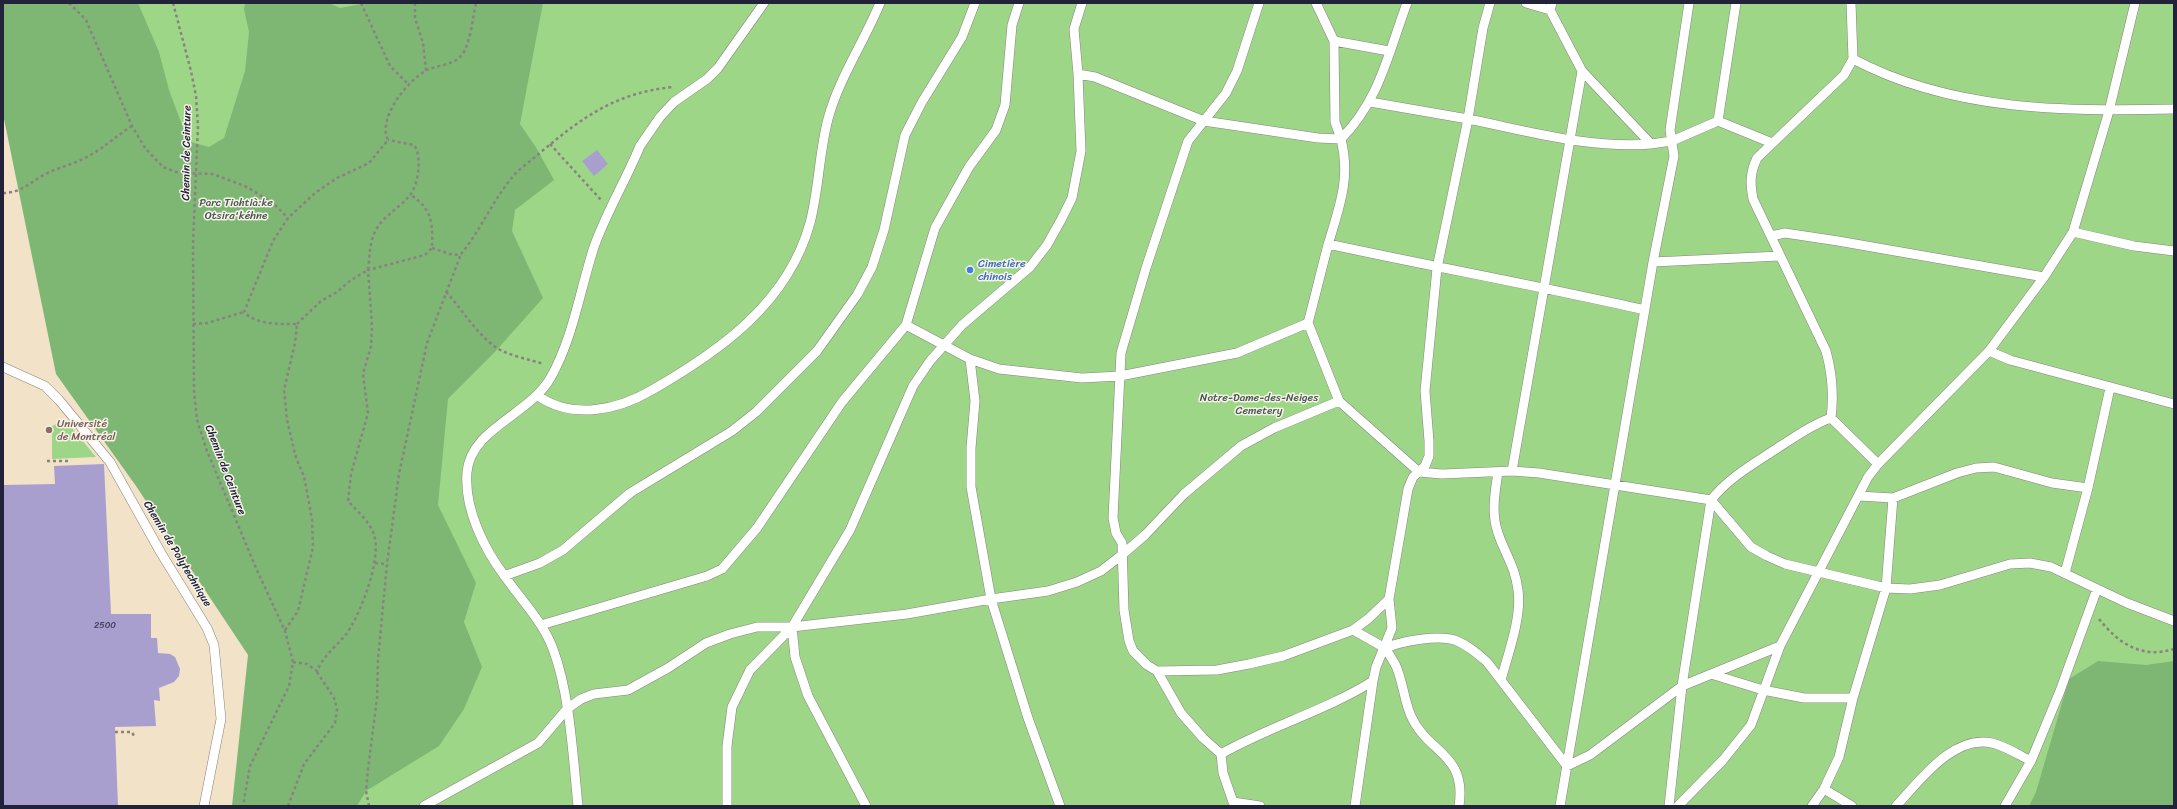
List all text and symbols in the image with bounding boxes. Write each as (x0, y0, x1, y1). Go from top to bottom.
street label: Chemin de Ceinture (180, 105, 194, 201)
park label: Parc Tiohtià:ke Otsira'kéhne (199, 196, 273, 222)
place label: Cimetière chinois (978, 257, 1026, 283)
marker: Cimetière chinois (965, 265, 975, 275)
park label: Notre-Dame-des-Neiges Cemetery (1200, 391, 1318, 417)
place label: Université de Montréal (57, 417, 115, 443)
street label: Chemin de Ceinture (202, 423, 248, 517)
marker: Université de Montréal (44, 425, 54, 435)
street label: Chemin de Polytechnique (140, 499, 214, 609)
house number: 2500 (94, 621, 116, 631)

